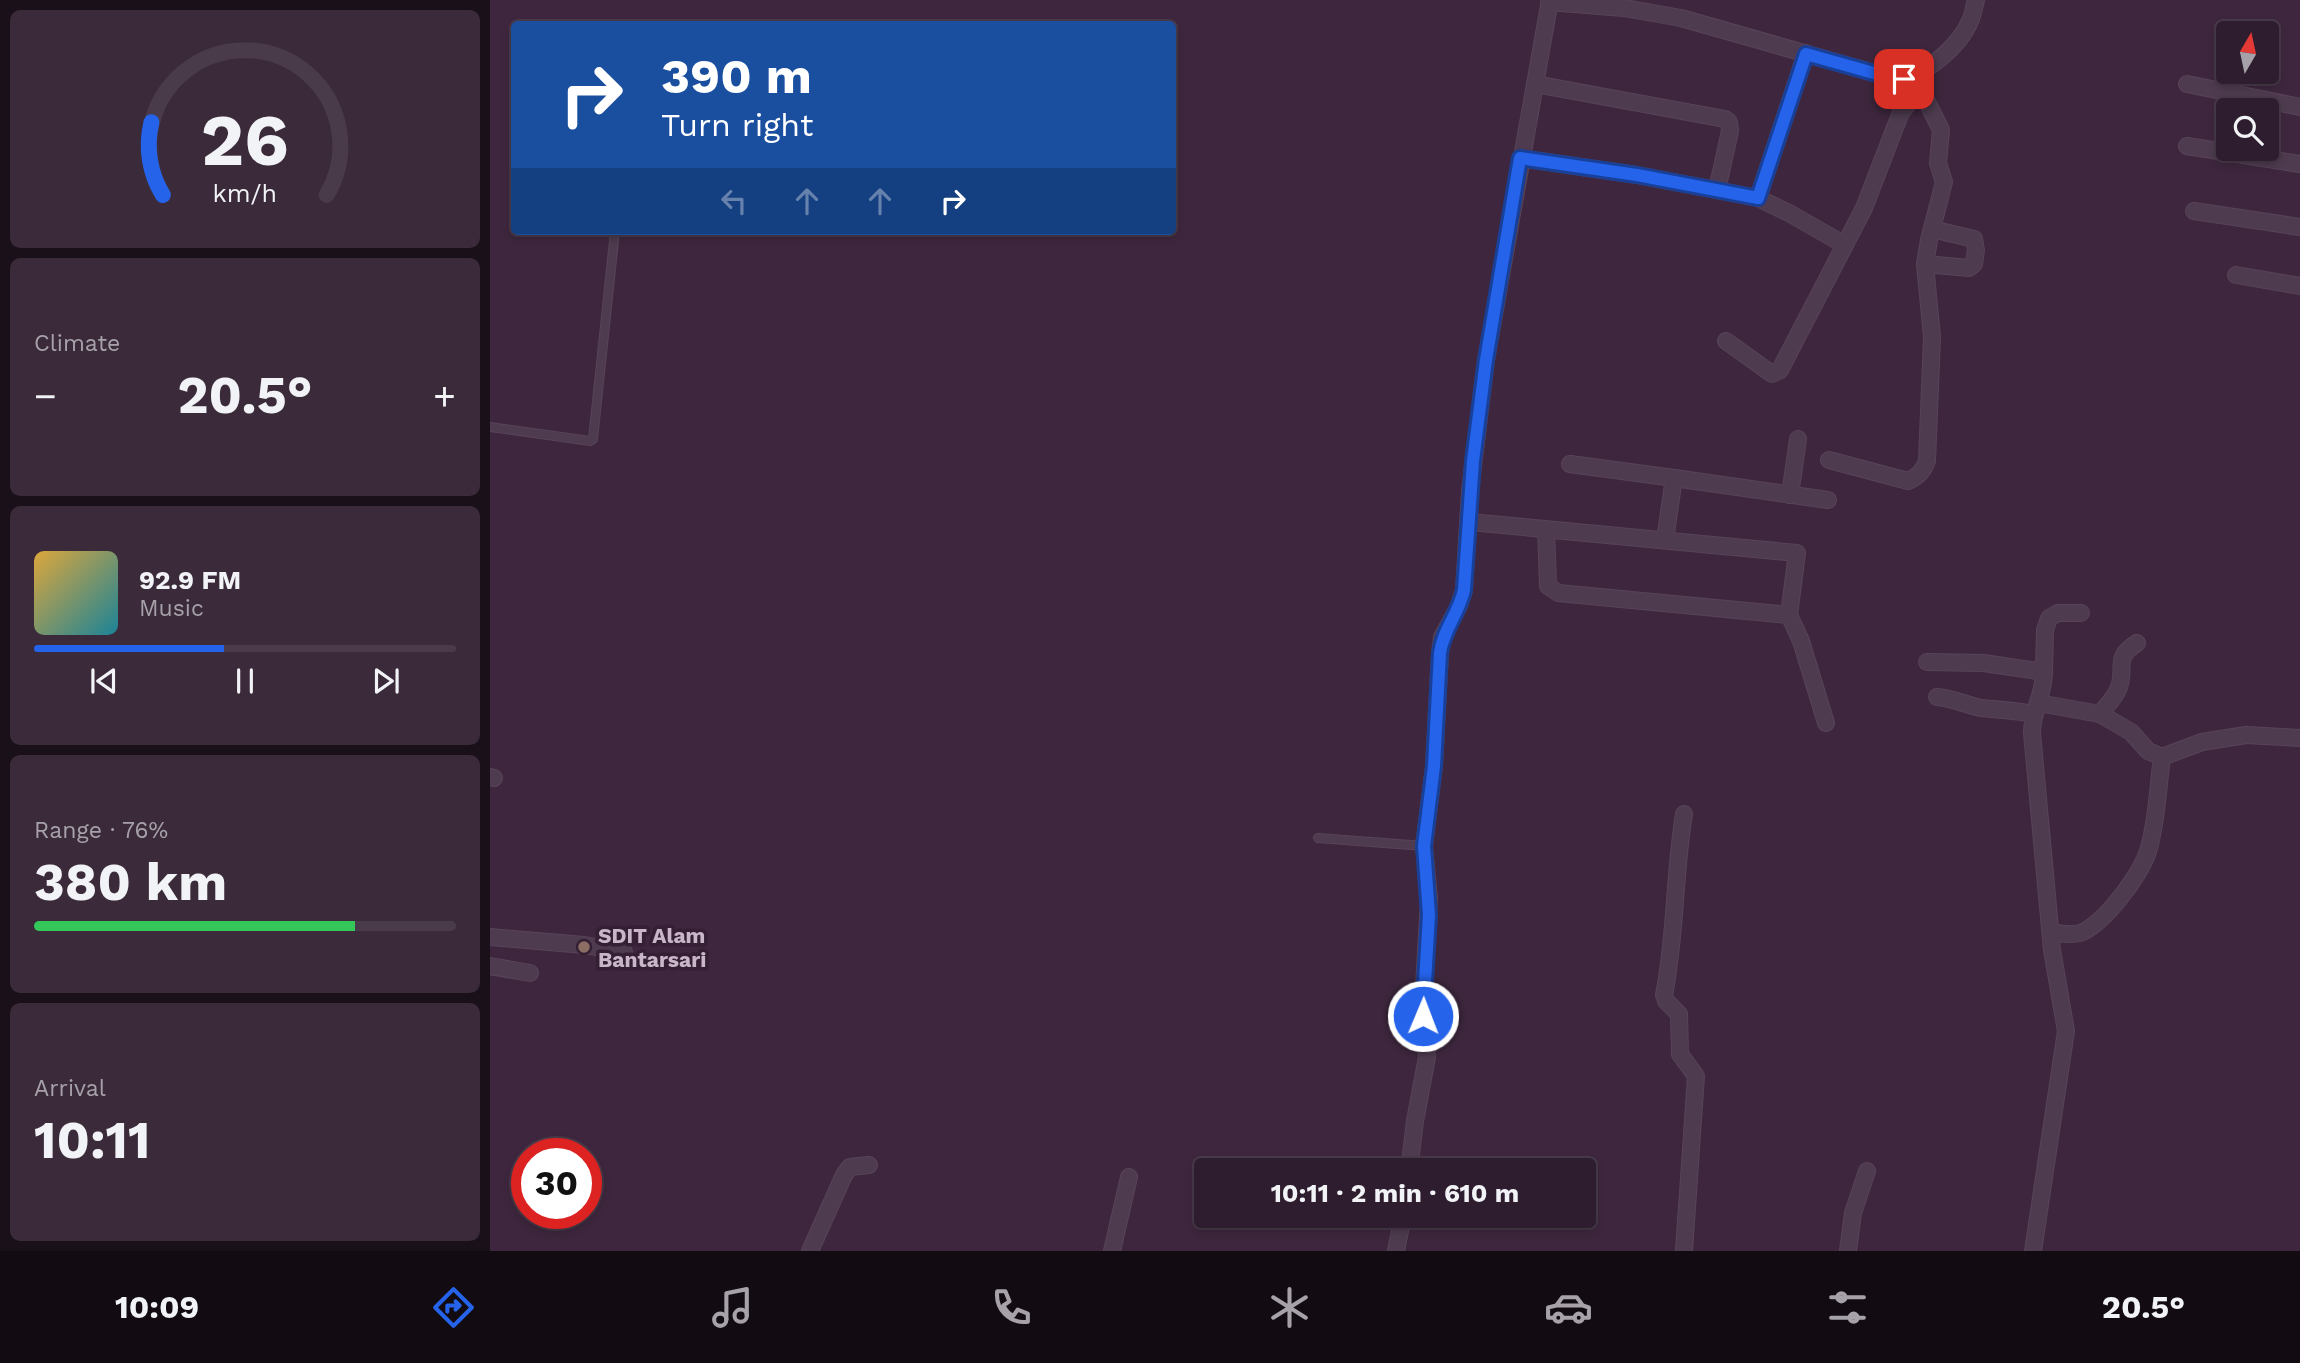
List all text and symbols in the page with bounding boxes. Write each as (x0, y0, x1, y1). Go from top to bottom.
north arrow (2216, 21, 2278, 84)
map controls (2216, 21, 2279, 161)
text: 390 m (661, 47, 812, 105)
icon: right (546, 49, 637, 140)
pin (1874, 49, 1934, 109)
icon: arrive (1885, 60, 1923, 98)
text: 26 (201, 97, 289, 183)
button: search (2216, 98, 2279, 161)
text: Turn right (661, 106, 813, 144)
text: km/h (213, 179, 277, 208)
icon: left (715, 182, 753, 220)
icon: ahead (788, 182, 826, 220)
icon: ahead (861, 182, 899, 220)
icon: right (934, 182, 972, 220)
text: Climate (34, 330, 120, 357)
text: 20.5° (177, 365, 313, 426)
text: − (34, 374, 57, 418)
text: + (433, 374, 456, 418)
text: 92.9 FM (139, 565, 241, 595)
text: Music (139, 595, 204, 622)
icon: previous (85, 662, 123, 700)
icon: pause (226, 662, 264, 700)
icon: next (367, 662, 405, 700)
text: Range · 76% (34, 817, 168, 844)
text: 380 km (34, 852, 227, 913)
place label: SDIT Alam Bantarsari (598, 923, 706, 972)
marker: SDIT Alam Bantarsari (576, 939, 592, 955)
position arrow (1386, 979, 1460, 1053)
text: Arrival (34, 1075, 106, 1102)
text: 10:11 (34, 1110, 150, 1171)
speed limit sign: 30 (511, 1138, 602, 1229)
text: 10:11 · 2 min · 610 m (1271, 1178, 1519, 1208)
icon: directions (429, 1283, 478, 1332)
icon: music (708, 1283, 757, 1332)
icon: phone (987, 1283, 1036, 1332)
icon: climate (1265, 1283, 1314, 1332)
icon: car (1544, 1283, 1593, 1332)
icon: filters (1823, 1283, 1872, 1332)
text: 10:09 (115, 1288, 199, 1326)
text: 20.5° (2102, 1288, 2185, 1326)

